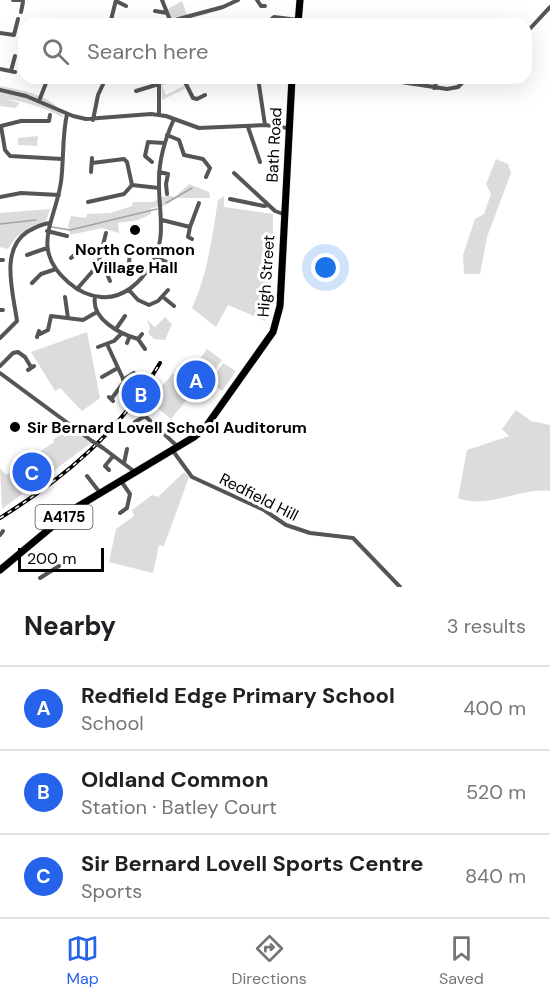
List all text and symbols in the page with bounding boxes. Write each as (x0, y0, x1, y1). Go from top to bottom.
search box (18, 18, 532, 84)
icon: search (39, 35, 72, 68)
text: Search here (87, 37, 208, 66)
street label: Bath Road (262, 107, 286, 183)
marker: North Common Village Hall (128, 223, 142, 237)
street label: High Street (253, 234, 279, 318)
place label: North Common Village Hall (75, 239, 195, 278)
your location (311, 253, 340, 282)
pin: A (176, 358, 216, 403)
pin: B (122, 372, 160, 416)
place label: Sir Bernard Lovell School Auditorum (27, 417, 307, 438)
marker: Sir Bernard Lovell School Auditorum (8, 420, 22, 434)
pin: C (12, 450, 51, 494)
street label: Redfield Hill (216, 468, 302, 526)
road number: A4175 (36, 505, 92, 529)
scale bar (18, 545, 104, 572)
text: 200 m (27, 548, 76, 569)
text: Nearby (24, 609, 116, 643)
text: 3 results (447, 613, 526, 639)
text: Redfield Edge Primary School (81, 681, 395, 710)
text: A (36, 695, 51, 721)
text: 400 m (463, 695, 526, 721)
text: School (81, 710, 144, 736)
text: Oldland Common (81, 765, 269, 794)
text: B (37, 779, 50, 805)
text: 520 m (466, 779, 526, 805)
text: Station · Batley Court (81, 794, 277, 820)
text: Sir Bernard Lovell Sports Centre (81, 849, 424, 878)
text: C (36, 863, 51, 889)
text: 840 m (465, 863, 526, 889)
text: Sports (81, 878, 142, 904)
tab: Map (66, 932, 99, 989)
tab: Directions (231, 932, 307, 989)
tab: Saved (439, 932, 484, 989)

